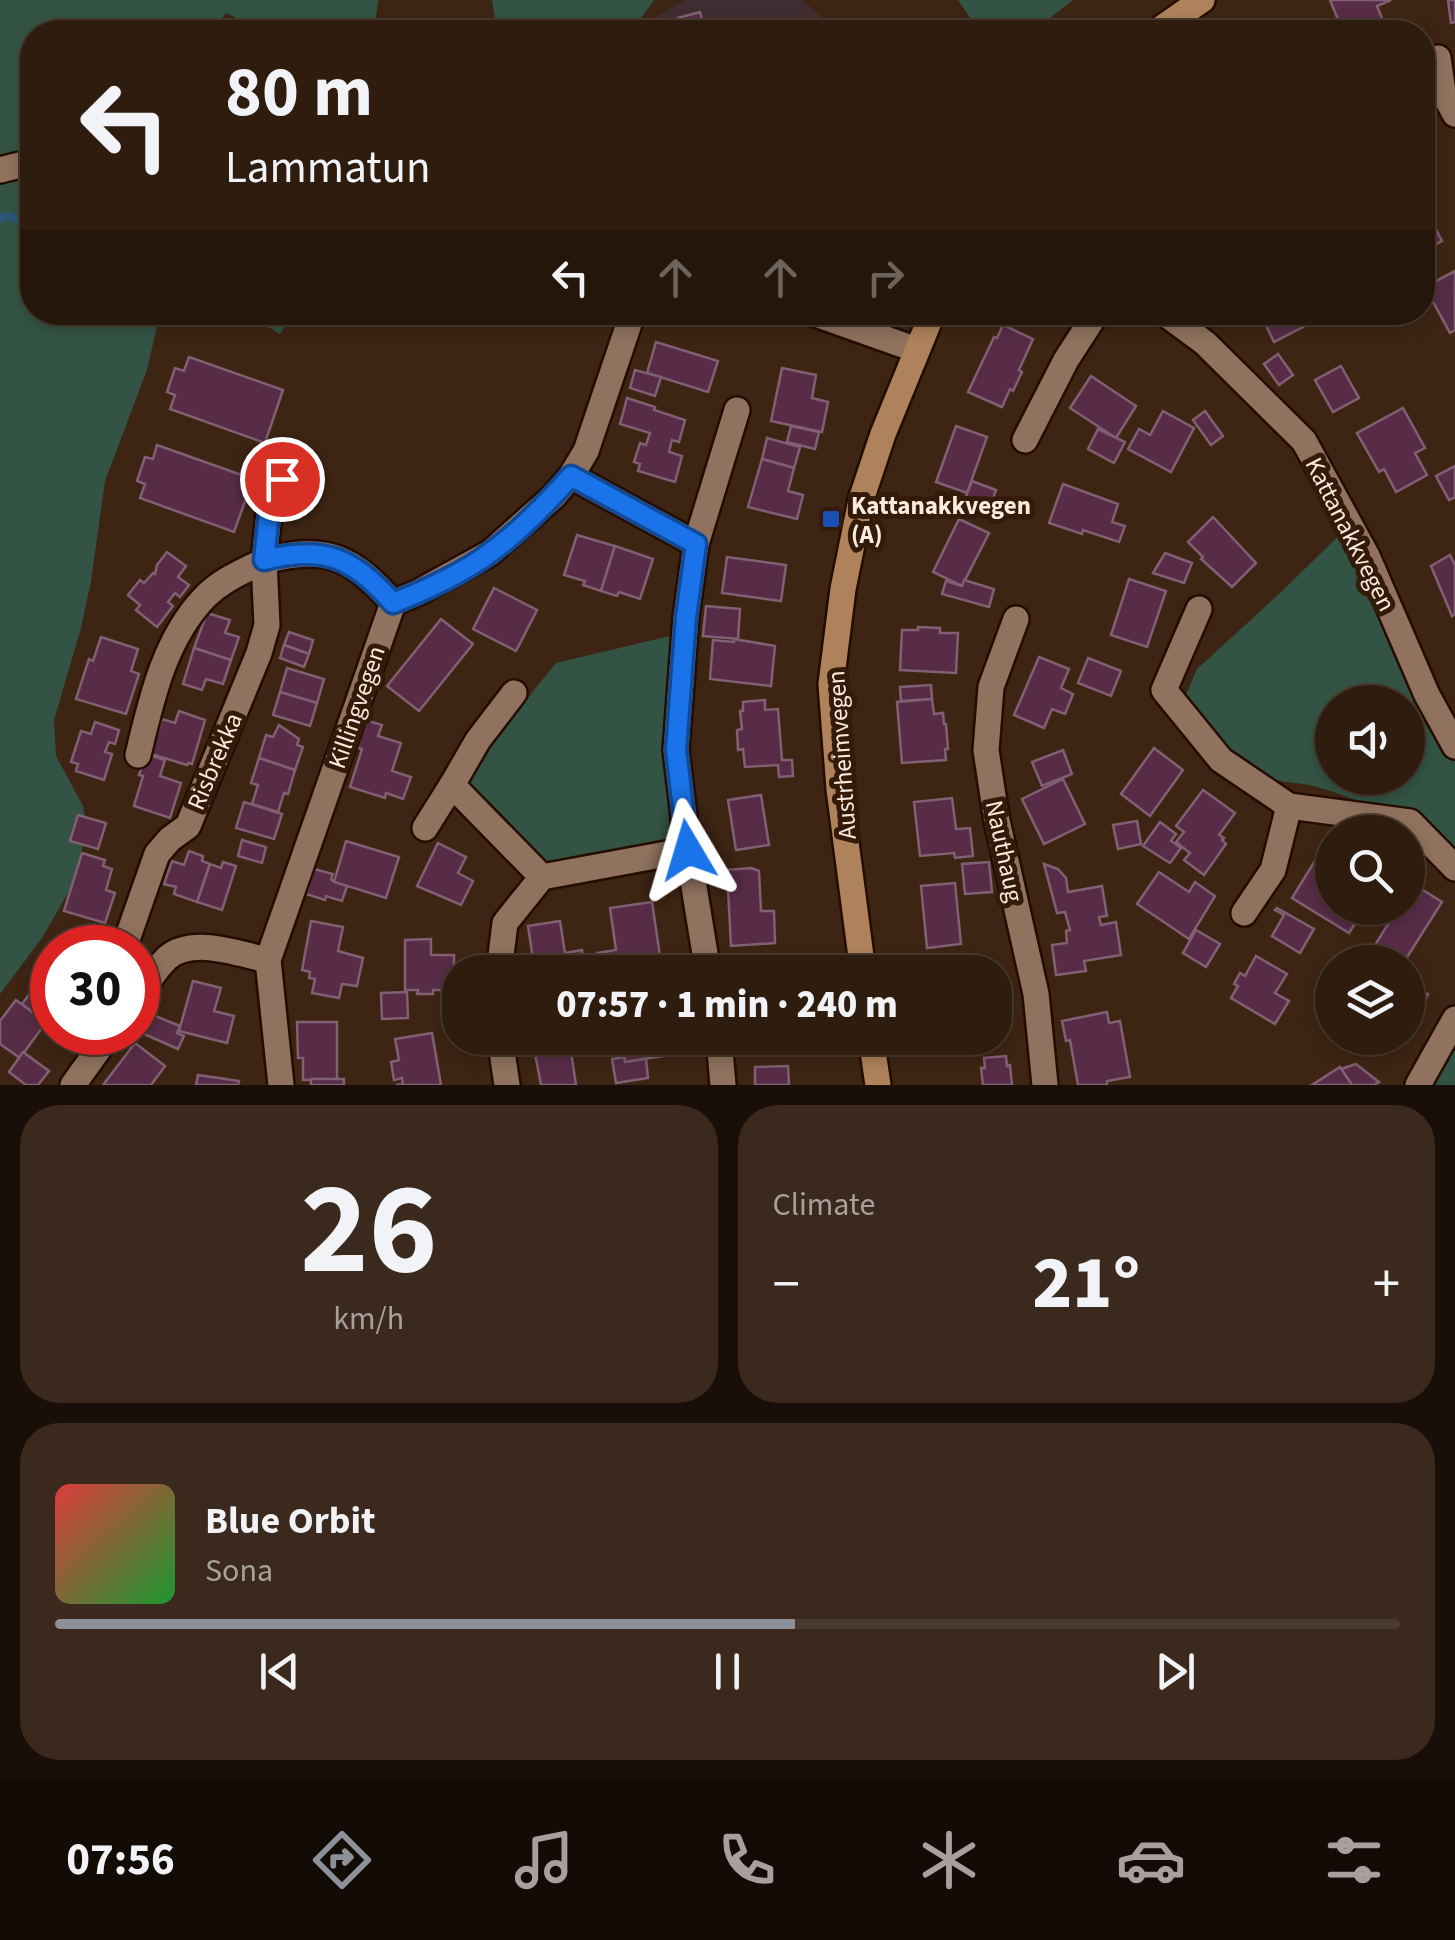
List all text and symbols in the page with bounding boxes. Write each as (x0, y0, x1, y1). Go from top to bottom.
text: 80 m (225, 43, 373, 143)
icon: left (60, 60, 190, 190)
text: Lammatun (225, 136, 431, 200)
icon: left (543, 250, 598, 305)
icon: ahead (648, 250, 703, 305)
icon: ahead (753, 250, 808, 305)
icon: right (858, 250, 913, 305)
pin (240, 437, 325, 522)
street label: Kattanakkvegen (1296, 451, 1404, 618)
icon: arrive (255, 452, 310, 507)
place label: Kattanakkvegen (A) (851, 488, 1031, 553)
marker: Kattanakkvegen (A) (820, 508, 842, 530)
street label: Killingvegen (319, 641, 395, 774)
street label: Austrheimvegen (818, 669, 866, 841)
map controls (1315, 685, 1425, 1055)
button: sound (1315, 685, 1425, 795)
street label: Risbrekka (178, 707, 252, 816)
street label: Nauthaug (976, 797, 1032, 906)
position arrow (636, 798, 740, 902)
button: search (1315, 815, 1425, 925)
speed limit sign: 30 (30, 925, 160, 1055)
button: layers (1315, 945, 1425, 1055)
text: 07:57 · 1 min · 240 m (556, 978, 898, 1032)
text: 26 (300, 1138, 437, 1323)
text: Climate (773, 1182, 875, 1228)
text: 21° (1032, 1230, 1140, 1337)
text: − (773, 1246, 800, 1324)
text: + (1373, 1246, 1400, 1324)
text: km/h (333, 1296, 404, 1342)
text: Blue Orbit (205, 1494, 376, 1548)
text: Sona (205, 1548, 273, 1594)
icon: previous (252, 1644, 307, 1699)
icon: pause (700, 1644, 755, 1699)
icon: next (1148, 1644, 1203, 1699)
icon: directions (307, 1825, 377, 1895)
icon: music (509, 1825, 579, 1895)
icon: phone (712, 1825, 782, 1895)
icon: climate (914, 1825, 984, 1895)
icon: car (1116, 1825, 1186, 1895)
icon: filters (1319, 1825, 1389, 1895)
text: 07:56 (66, 1828, 175, 1892)

